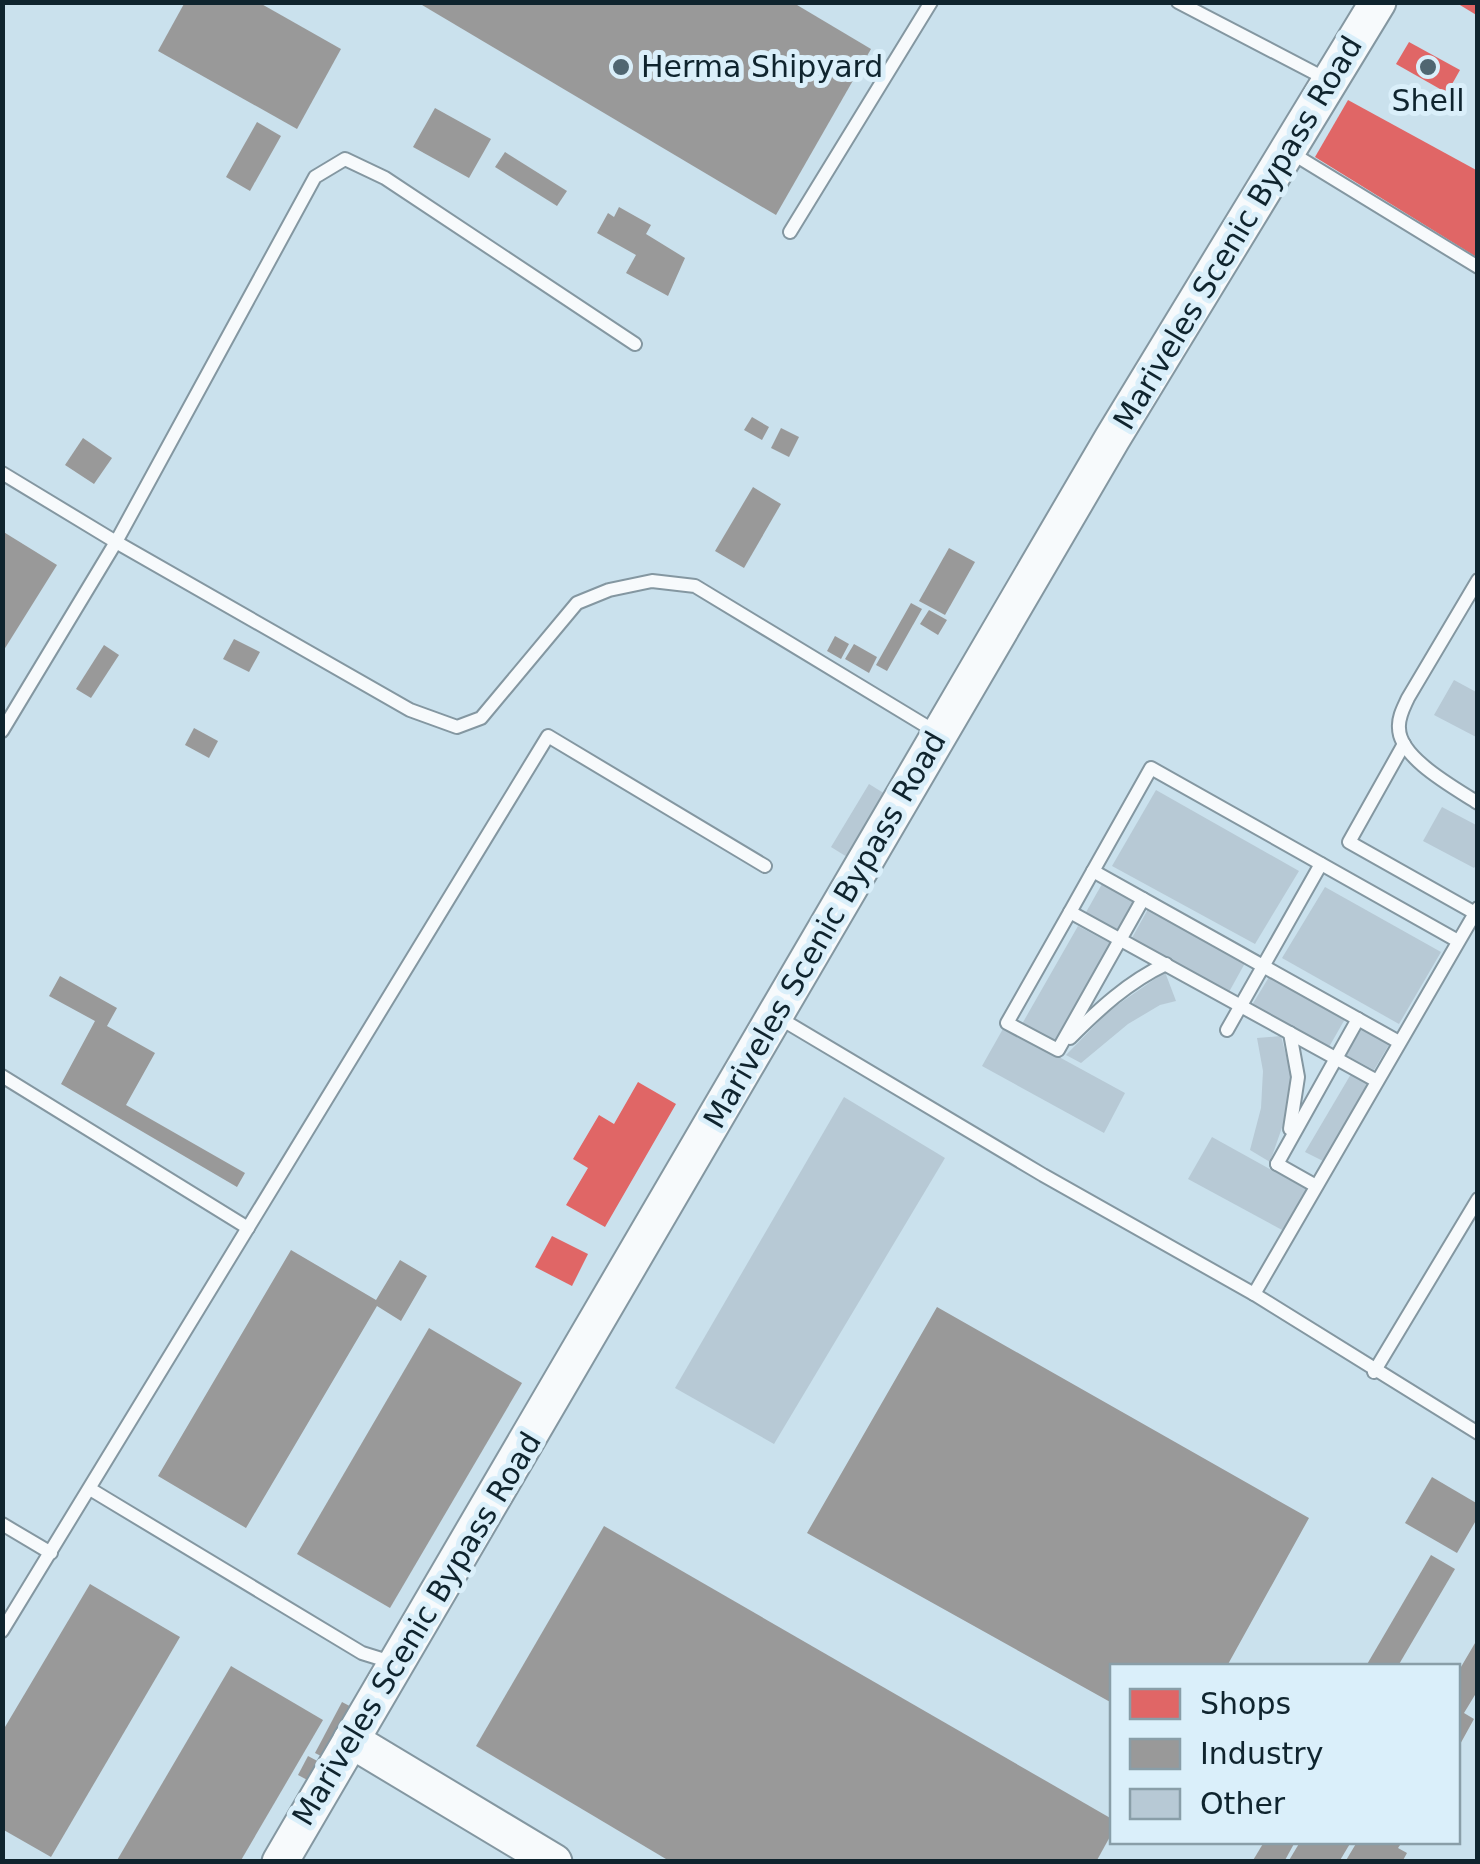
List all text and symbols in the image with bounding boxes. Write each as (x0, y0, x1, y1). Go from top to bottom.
street label: Mariveles Scenic Bypass Road (1106, 30, 1369, 436)
place label: Herma Shipyard (641, 49, 883, 84)
marker: Herma Shipyard (610, 56, 632, 78)
marker: Shell (1417, 56, 1439, 78)
place label: Shell (1391, 83, 1465, 118)
street label: Mariveles Scenic Bypass Road (696, 725, 953, 1134)
street label: Mariveles Scenic Bypass Road (285, 1426, 548, 1832)
legend (1110, 1664, 1460, 1844)
text: Shops (1200, 1686, 1291, 1721)
text: Industry (1200, 1736, 1323, 1771)
text: Other (1200, 1786, 1286, 1821)

